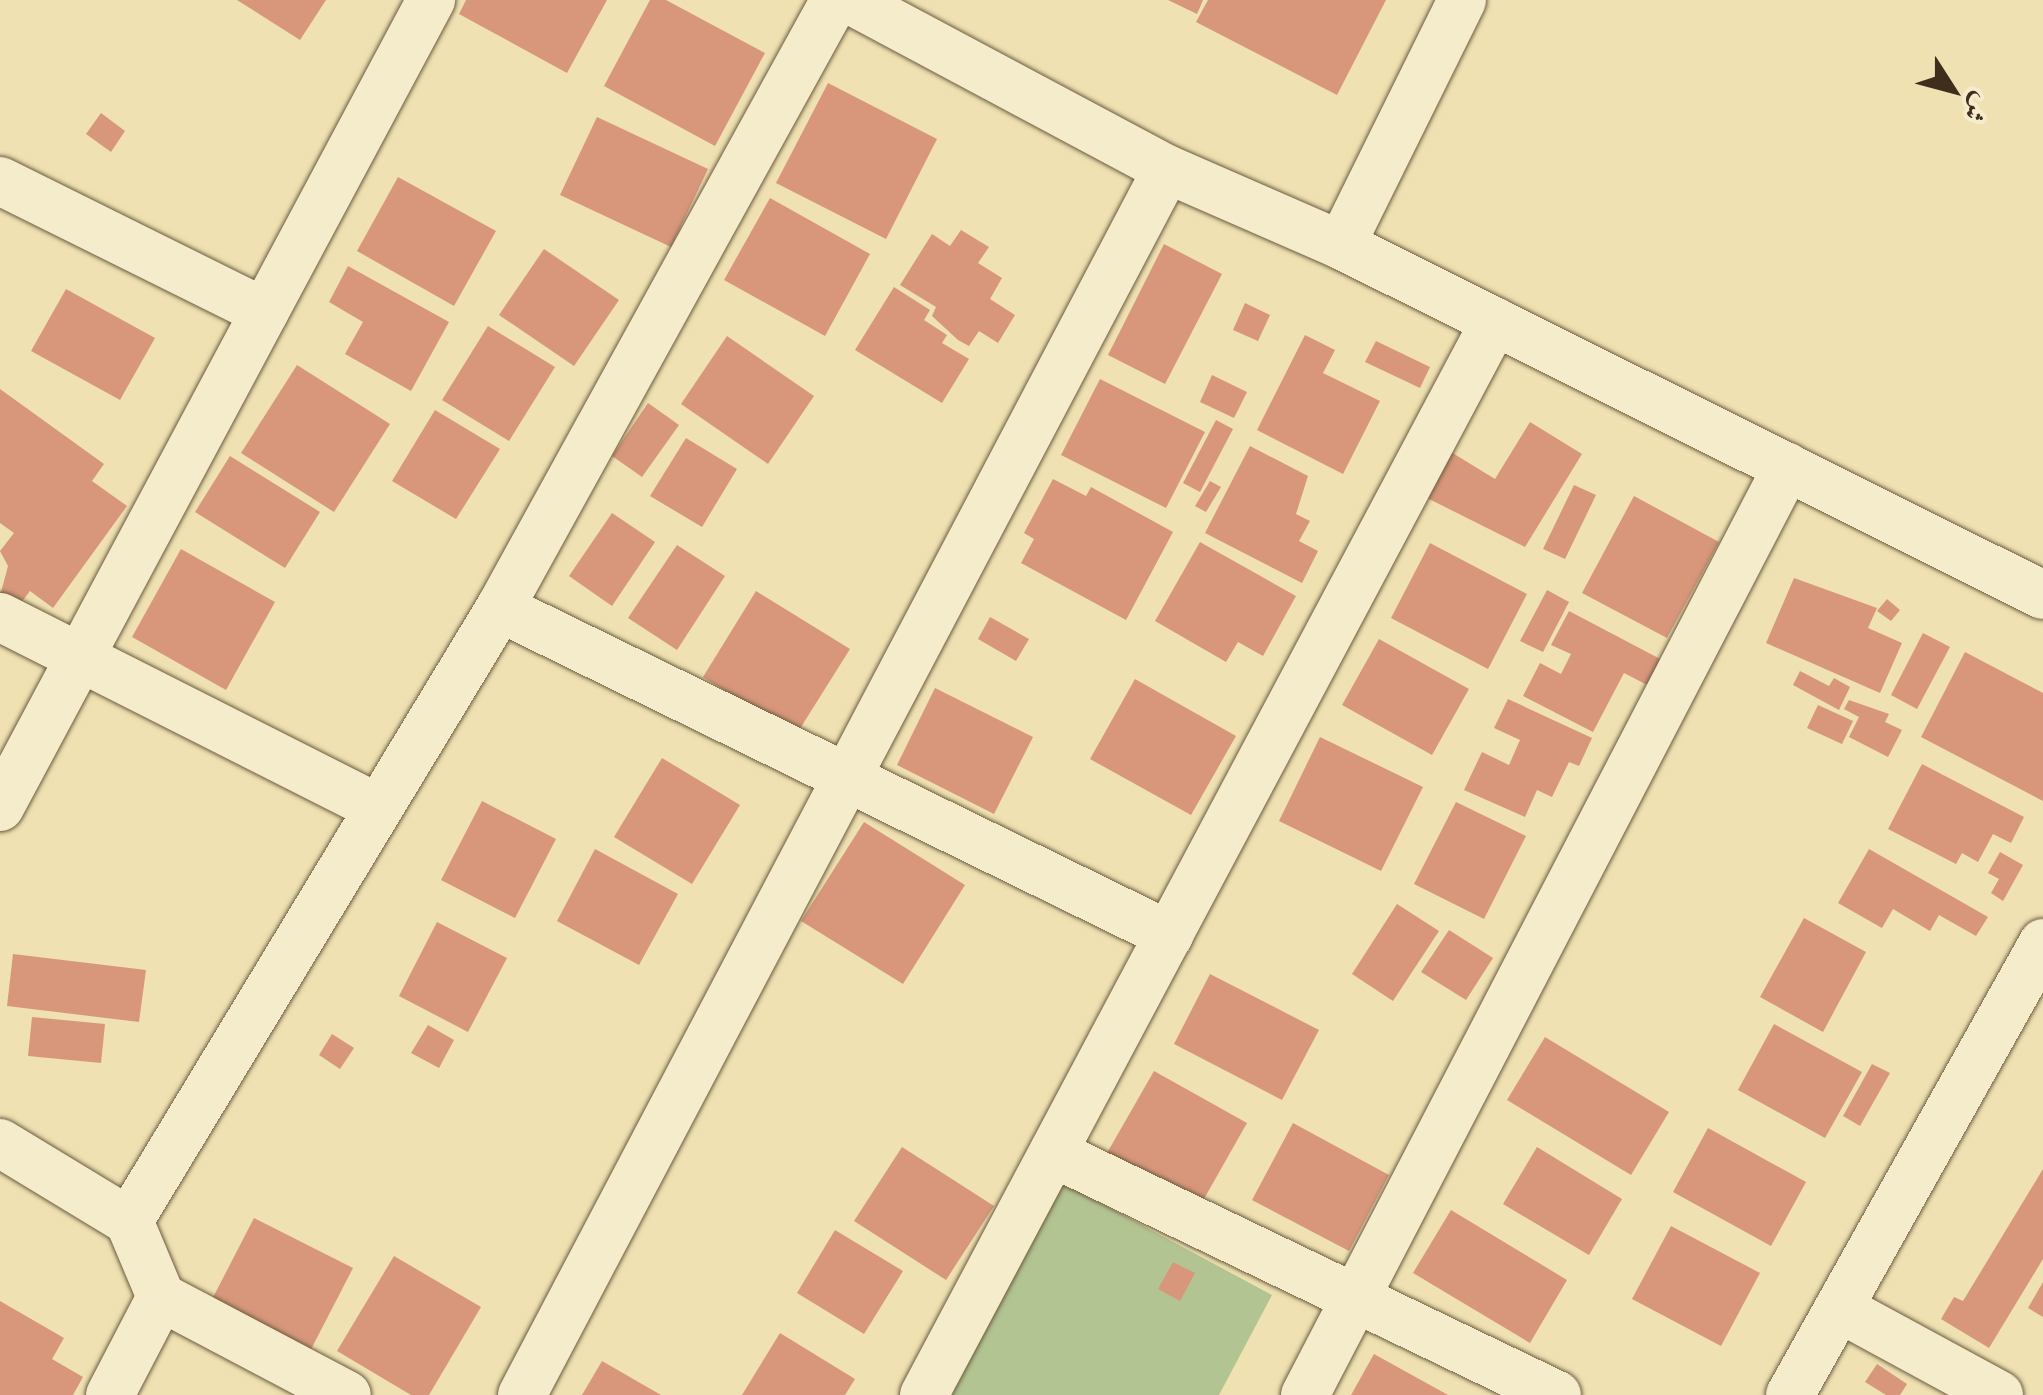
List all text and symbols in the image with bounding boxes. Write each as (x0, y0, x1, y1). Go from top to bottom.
north arrow (1903, 40, 2003, 140)
text: ش (1954, 85, 2001, 130)

